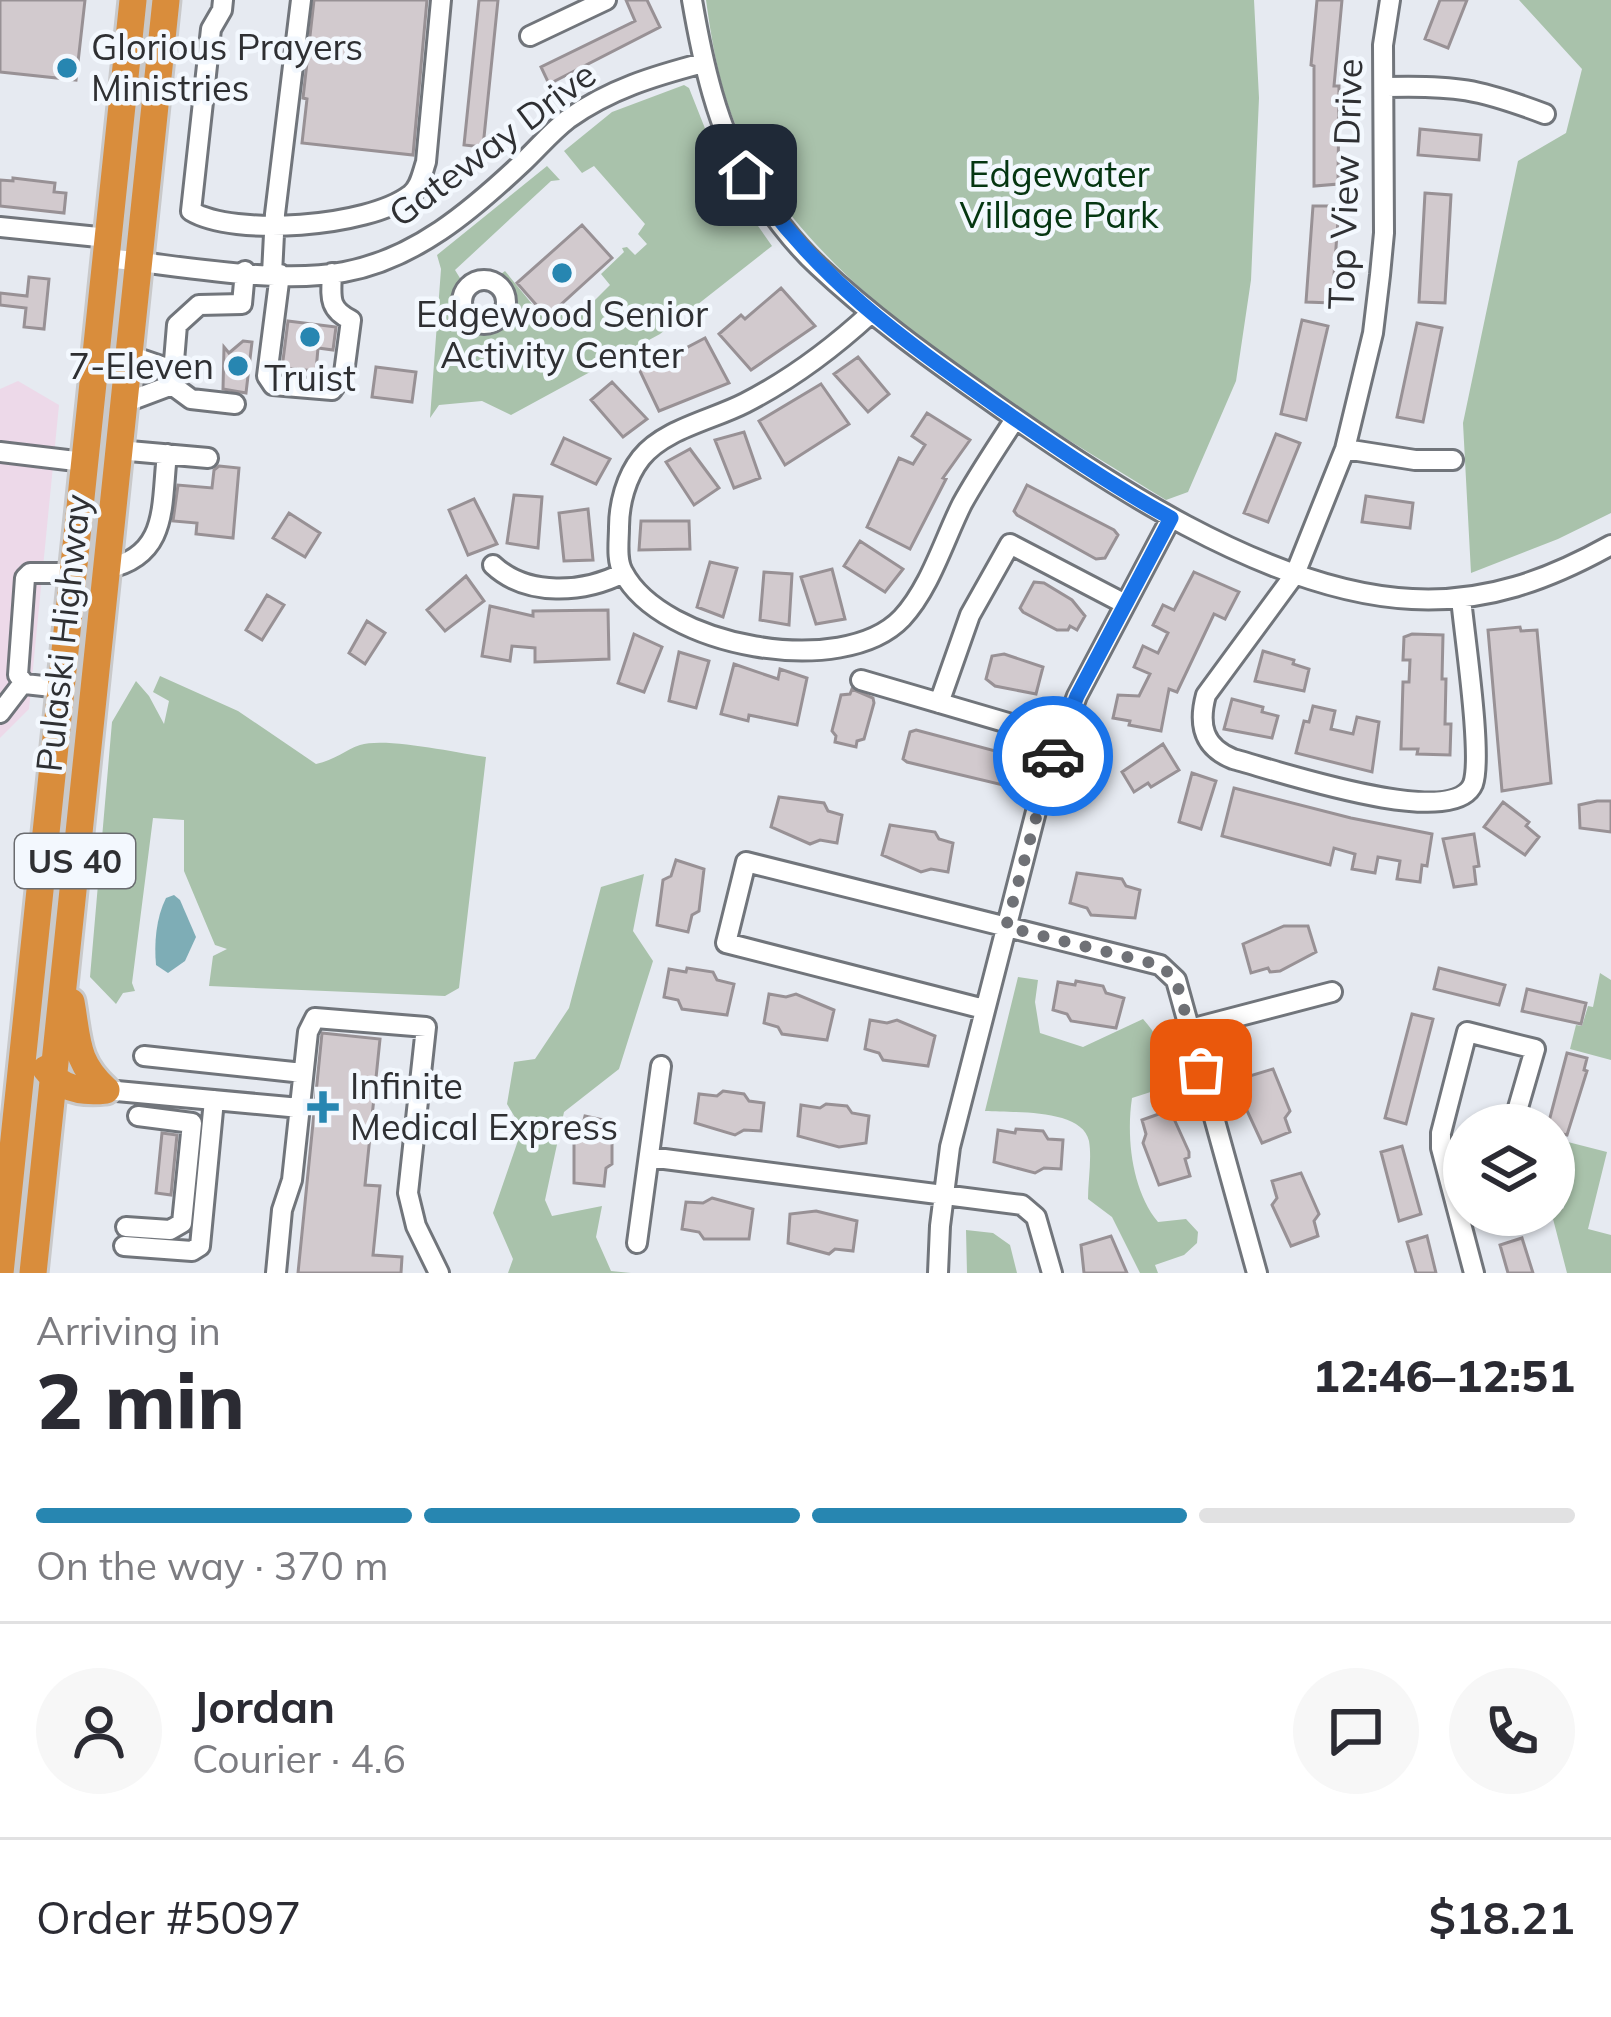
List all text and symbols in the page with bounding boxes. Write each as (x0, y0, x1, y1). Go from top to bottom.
place label: Glorious Prayers Ministries (91, 24, 363, 110)
street label: Gateway Drive (379, 51, 604, 236)
marker: Glorious Prayers Ministries (54, 55, 80, 81)
street label: Top View Drive (1318, 58, 1371, 310)
pin (695, 124, 797, 226)
icon: home (713, 142, 779, 208)
park label: Edgewater Village Park (960, 151, 1159, 237)
marker: Edgewood Senior Activity Center (549, 260, 575, 286)
place label: Edgewood Senior Activity Center (416, 291, 708, 377)
marker: Truist (297, 324, 323, 350)
place label: 7-Eleven (68, 343, 214, 388)
marker: 7-Eleven (225, 353, 251, 379)
place label: Truist (264, 355, 356, 400)
street label: Pulaski Highway (26, 492, 99, 774)
courier (993, 696, 1113, 816)
icon: car (1020, 723, 1086, 789)
road number: US 40 (15, 834, 135, 888)
pin (1150, 1019, 1252, 1121)
icon: bag (1168, 1037, 1234, 1103)
place label: Infinite Medical Express (350, 1063, 618, 1149)
marker: Infinite Medical Express (307, 1091, 339, 1123)
map controls (1443, 1104, 1575, 1236)
button: layers (1443, 1104, 1575, 1236)
text: Arriving in (36, 1306, 221, 1355)
text: 12:46–12:51 (1313, 1347, 1575, 1403)
text: 2 min (36, 1351, 245, 1449)
text: On the way · 370 m (36, 1541, 388, 1590)
button: person (36, 1668, 162, 1794)
button: chat (1293, 1668, 1419, 1794)
button: phone (1449, 1668, 1575, 1794)
text: Jordan (192, 1678, 335, 1734)
text: Courier · 4.6 (192, 1734, 406, 1783)
text: Order #5097 (36, 1889, 301, 1945)
text: $18.21 (1429, 1889, 1575, 1945)

